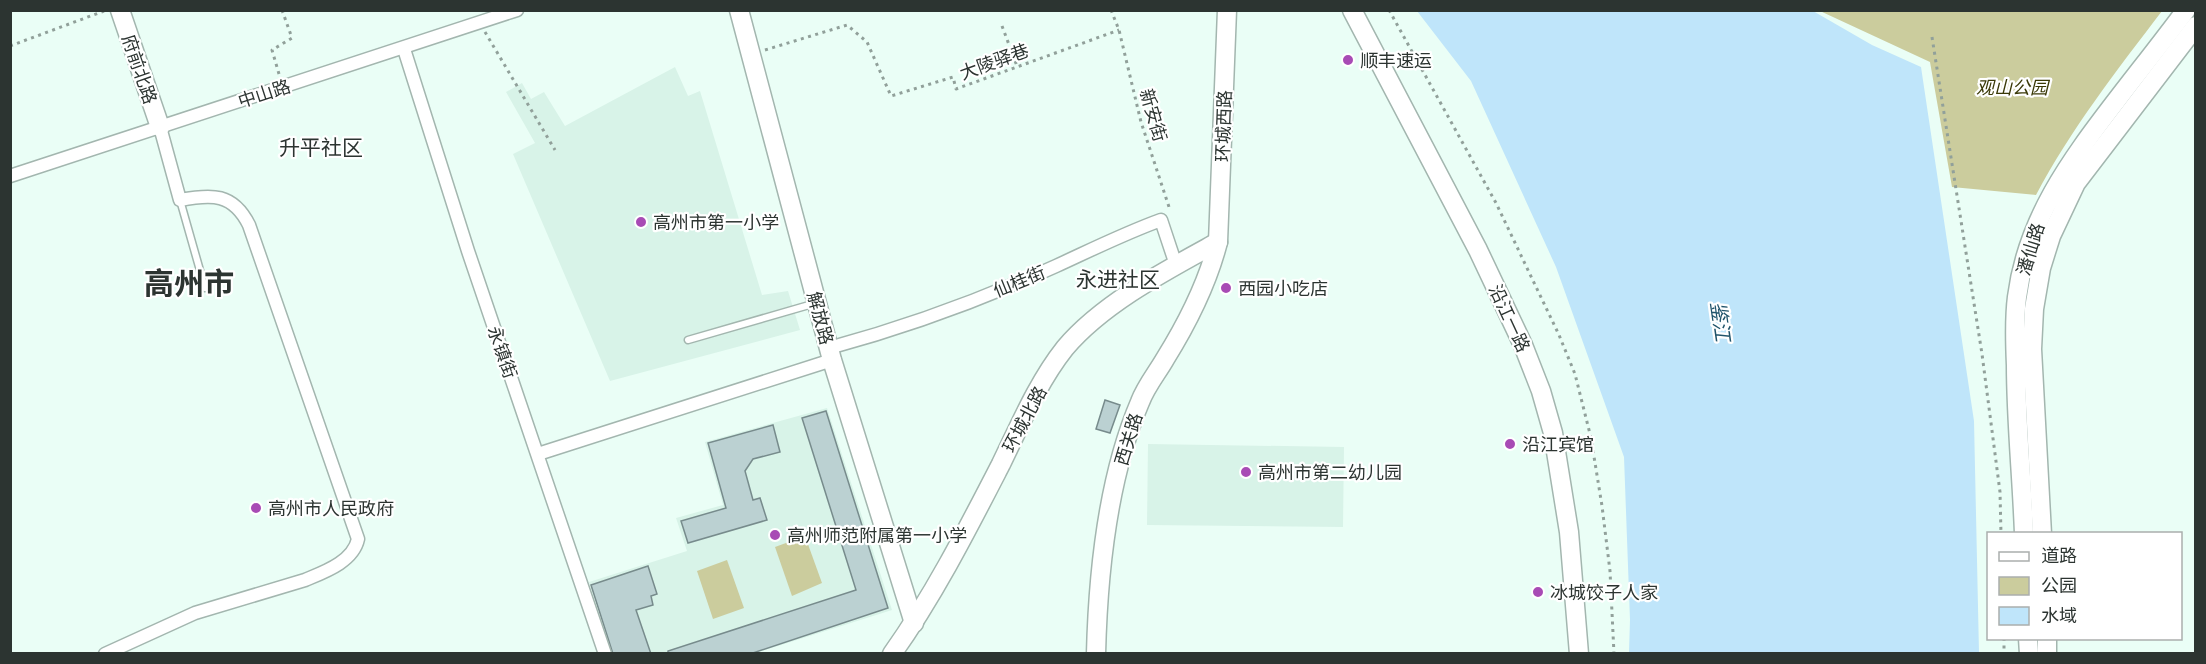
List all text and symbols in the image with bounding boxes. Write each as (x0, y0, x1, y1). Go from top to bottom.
street label: 府前北路 (117, 31, 163, 107)
street label: 大陵驿巷 (956, 37, 1032, 85)
place label: 顺丰速运 (1360, 48, 1432, 72)
marker: 顺丰速运 (1341, 53, 1355, 67)
street label: 中山路 (235, 73, 293, 113)
park label: 观山公园 (1976, 75, 2051, 99)
street label: 新安街 (1135, 86, 1173, 144)
street label: 环城西路 (1210, 90, 1236, 162)
district label: 升平社区 (279, 132, 363, 160)
place label: 高州市第一小学 (653, 210, 779, 234)
marker: 高州市第一小学 (634, 215, 648, 229)
street label: 潘仙路 (2011, 220, 2049, 278)
street label: 仙桂街 (989, 260, 1049, 302)
district label: 高州市 (144, 262, 234, 302)
district label: 永进社区 (1076, 264, 1160, 292)
place label: 西园小吃店 (1238, 276, 1328, 300)
street label: 沿江一路 (1484, 280, 1536, 356)
marker: 西园小吃店 (1219, 281, 1233, 295)
street label: 解放路 (802, 289, 840, 347)
water label: 鉴江 (1706, 299, 1738, 345)
street label: 永镇街 (483, 323, 523, 381)
street label: 环城北路 (997, 382, 1051, 456)
street label: 西关路 (1109, 410, 1147, 468)
place label: 沿江宾馆 (1522, 432, 1594, 456)
marker: 沿江宾馆 (1503, 437, 1517, 451)
place label: 高州市第二幼儿园 (1258, 460, 1402, 484)
marker: 高州市第二幼儿园 (1239, 465, 1253, 479)
place label: 高州市人民政府 (268, 496, 394, 520)
marker: 高州市人民政府 (249, 501, 263, 515)
place label: 高州师范附属第一小学 (787, 523, 967, 547)
marker: 高州师范附属第一小学 (768, 528, 782, 542)
legend (1987, 532, 2182, 640)
text: 道路 (2041, 543, 2077, 567)
text: 公园 (2041, 573, 2077, 597)
place label: 冰城饺子人家 (1550, 580, 1658, 604)
marker: 冰城饺子人家 (1531, 585, 1545, 599)
text: 水域 (2041, 603, 2077, 627)

